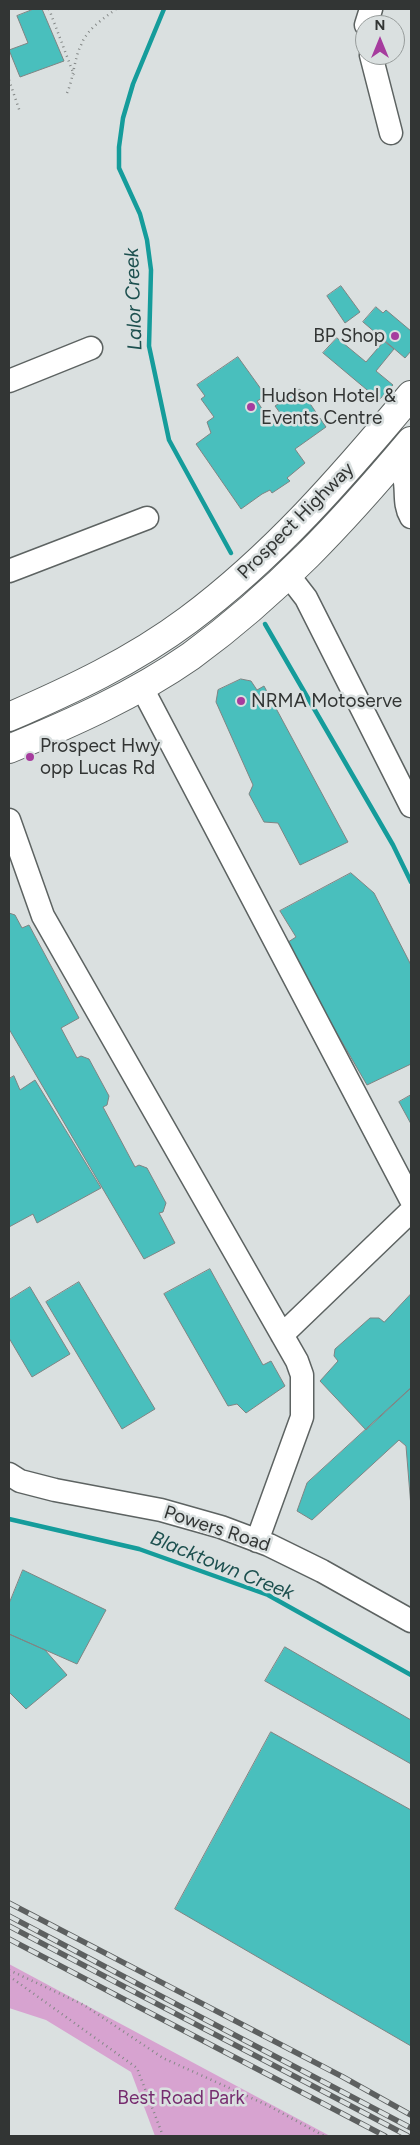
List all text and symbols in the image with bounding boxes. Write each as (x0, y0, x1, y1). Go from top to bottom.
north arrow (355, 15, 405, 65)
text: N (375, 17, 385, 34)
water label: Lalor Creek (120, 247, 148, 351)
place label: BP Shop (313, 325, 385, 347)
marker: BP Shop (389, 330, 401, 342)
place label: Hudson Hotel & Events Centre (261, 385, 396, 429)
marker: Hudson Hotel & Events Centre (245, 401, 257, 413)
street label: Prospect Highway (233, 458, 359, 584)
place label: NRMA Motoserve (251, 690, 402, 712)
marker: NRMA Motoserve (235, 695, 247, 707)
place label: Prospect Hwy opp Lucas Rd (40, 735, 160, 779)
marker: Prospect Hwy opp Lucas Rd (24, 751, 36, 763)
street label: Powers Road (161, 1501, 273, 1557)
water label: Blacktown Creek (147, 1526, 297, 1606)
park label: Best Road Park (117, 2087, 245, 2109)

